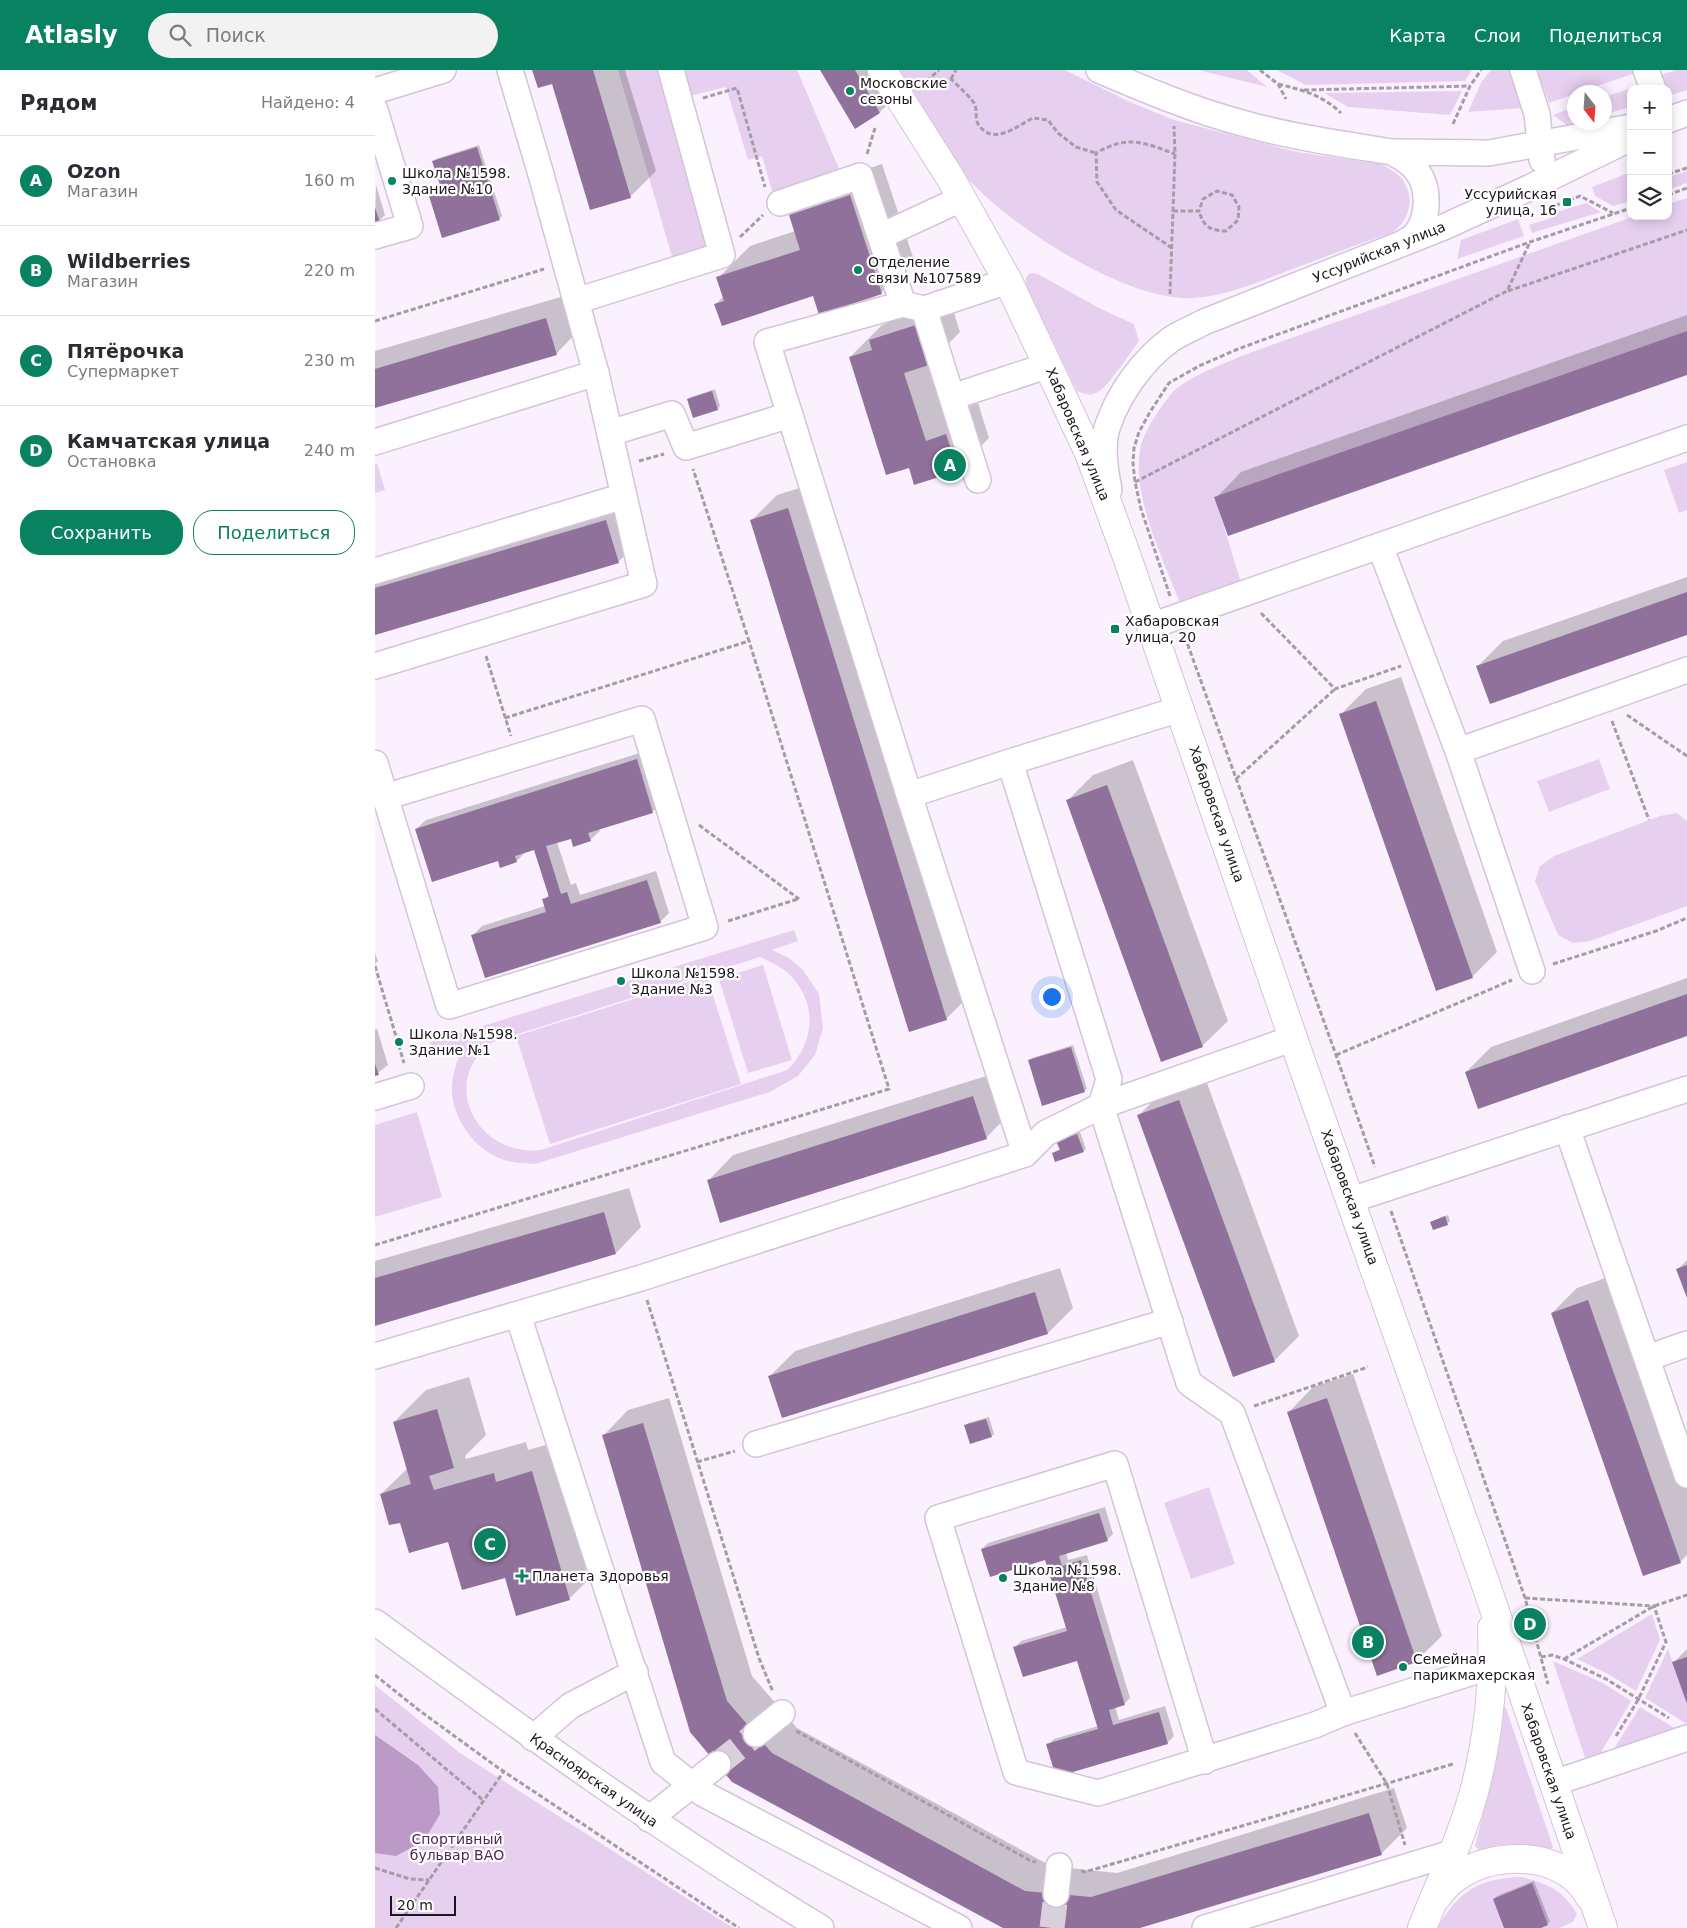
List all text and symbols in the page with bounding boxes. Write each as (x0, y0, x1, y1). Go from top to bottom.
search box (148, 13, 498, 58)
text: Atlasly (25, 21, 118, 49)
icon: search (166, 21, 194, 49)
text: Поиск (206, 24, 266, 46)
text: Карта (1389, 25, 1446, 46)
text: Слои (1474, 25, 1521, 46)
text: Поделиться (1549, 25, 1662, 46)
place label: Московские сезоны (860, 75, 947, 107)
marker: Московские сезоны (844, 85, 856, 97)
north arrow (1567, 85, 1612, 130)
map controls (1627, 85, 1672, 220)
button: + (1627, 85, 1672, 130)
text: Рядом (20, 91, 97, 115)
text: Найдено: 4 (261, 93, 355, 112)
button: − (1627, 130, 1672, 175)
text: Ozon (67, 160, 121, 182)
place label: Школа №1598. Здание №10 (402, 165, 511, 197)
text: A (30, 171, 42, 190)
text: 160 m (304, 171, 355, 190)
marker: Школа №1598. Здание №10 (386, 175, 398, 187)
button: layers (1627, 175, 1672, 220)
text: Магазин (67, 182, 138, 201)
place label: Уссурийская улица, 16 (1465, 186, 1557, 218)
marker: Уссурийская улица, 16 (1561, 196, 1573, 208)
street label: Уссурийская улица (1310, 218, 1448, 286)
text: Wildberries (67, 250, 191, 272)
place label: Отделение связи №107589 (868, 254, 981, 286)
text: B (30, 261, 42, 280)
text: 220 m (304, 261, 355, 280)
marker: Отделение связи №107589 (852, 264, 864, 276)
text: Магазин (67, 272, 138, 291)
text: Пятёрочка (67, 340, 184, 362)
text: C (30, 351, 42, 370)
text: 230 m (304, 351, 355, 370)
text: Супермаркет (67, 362, 179, 381)
street label: Хабаровская улица (1043, 365, 1113, 503)
text: Камчатская улица (67, 430, 270, 452)
text: D (29, 441, 43, 460)
text: 240 m (304, 441, 355, 460)
pin: A (934, 446, 966, 484)
text: Остановка (67, 452, 157, 471)
button: Сохранить (20, 510, 183, 555)
button: Поделиться (193, 510, 355, 555)
place label: Хабаровская улица, 20 (1125, 613, 1219, 645)
marker: Хабаровская улица, 20 (1109, 623, 1121, 635)
street label: Хабаровская улица (1186, 744, 1248, 884)
place label: Школа №1598. Здание №3 (631, 965, 740, 997)
marker: Школа №1598. Здание №3 (615, 975, 627, 987)
your location (1039, 984, 1065, 1010)
place label: Школа №1598. Здание №1 (409, 1026, 518, 1058)
marker: Школа №1598. Здание №1 (393, 1036, 405, 1048)
street label: Хабаровская улица (1318, 1127, 1382, 1267)
pin: C (474, 1525, 506, 1563)
place label: Школа №1598. Здание №8 (1013, 1562, 1122, 1594)
place label: Планета Здоровья (532, 1568, 669, 1584)
marker: Планета Здоровья (516, 1570, 528, 1582)
marker: Школа №1598. Здание №8 (997, 1572, 1009, 1584)
pin: D (1514, 1605, 1546, 1643)
pin: B (1352, 1623, 1384, 1661)
place label: Семейная парикмахерская (1413, 1651, 1535, 1683)
marker: Семейная парикмахерская (1397, 1661, 1409, 1673)
street label: Хабаровская улица (1518, 1701, 1580, 1841)
street label: Красноярская улица (527, 1730, 661, 1830)
park label: Спортивный бульвар ВАО (410, 1831, 504, 1863)
scale bar (390, 1893, 456, 1916)
text: 20 m (397, 1897, 433, 1913)

